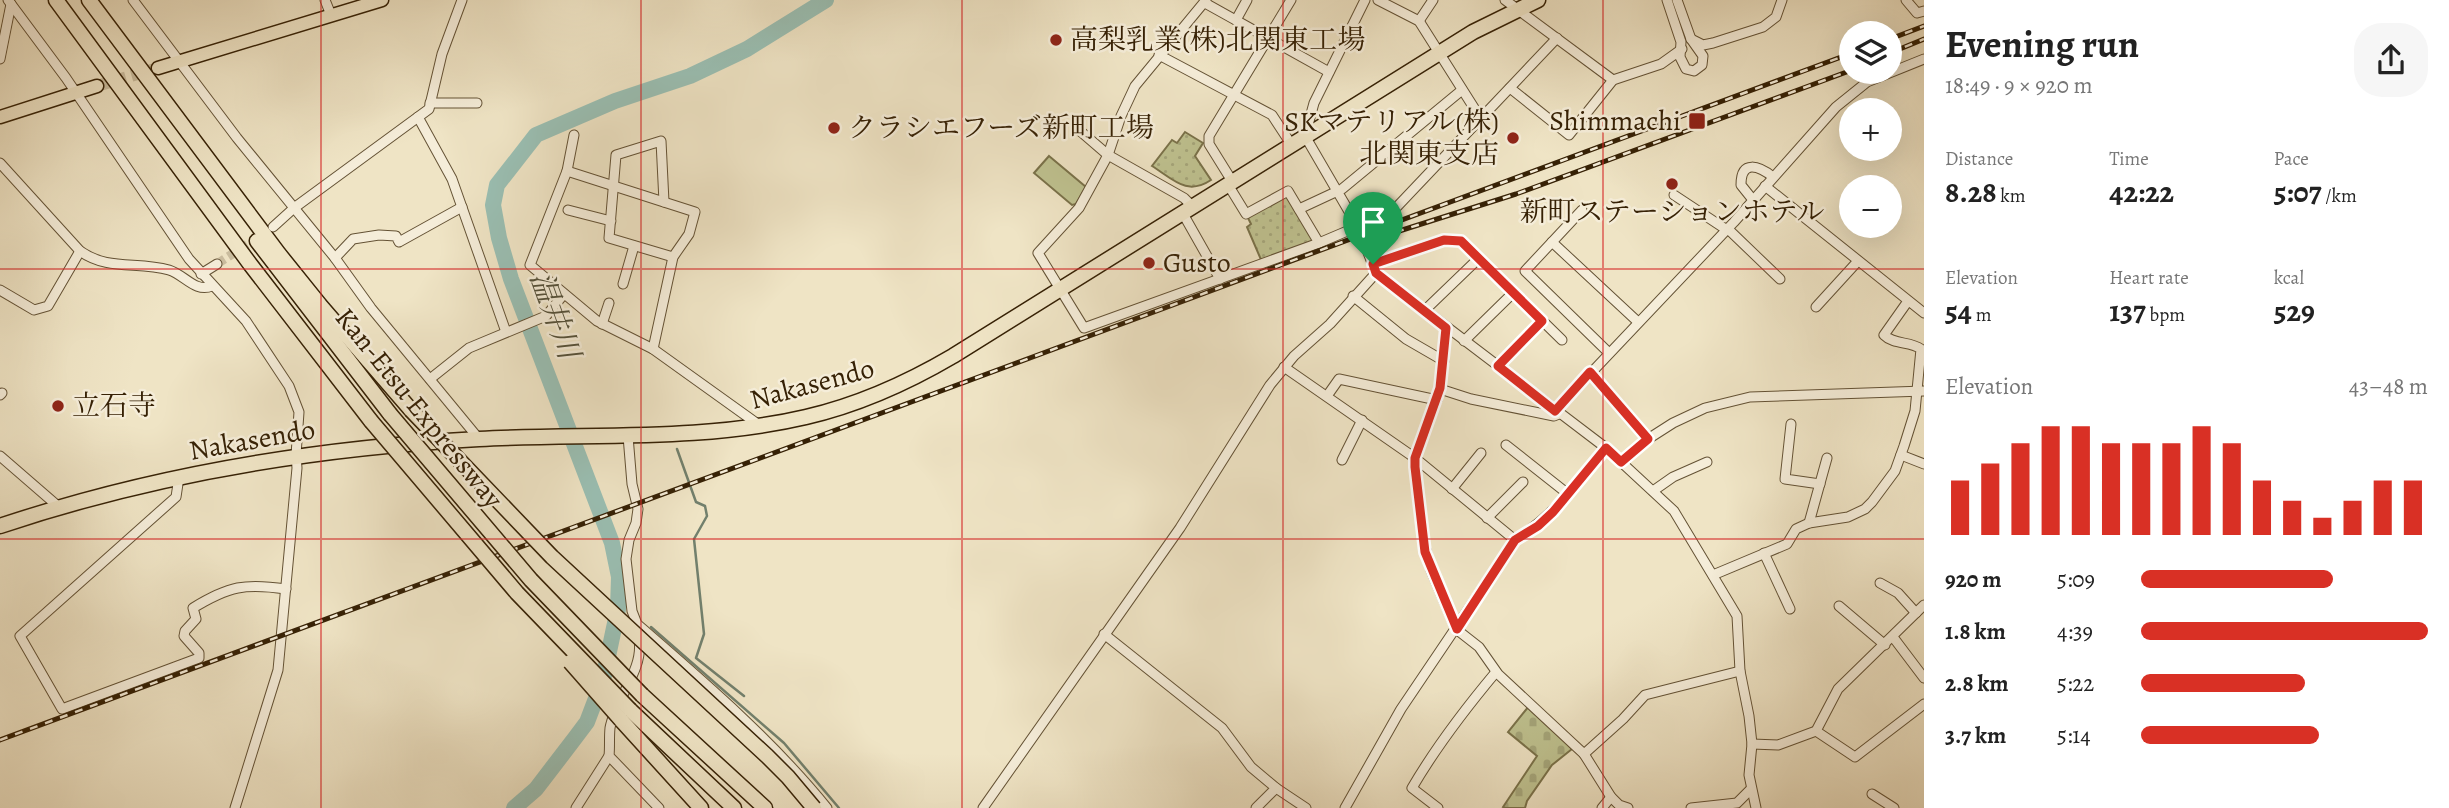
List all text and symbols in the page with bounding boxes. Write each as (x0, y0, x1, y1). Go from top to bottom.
text: Evening run (1945, 18, 2139, 70)
place label: 高梨乳業(株)北関東工場 (1070, 21, 1365, 59)
map controls (1839, 21, 1902, 238)
button: layers (1839, 21, 1902, 84)
button: share (2354, 23, 2428, 97)
marker: 高梨乳業(株)北関東工場 (1048, 32, 1064, 48)
text: 18:49 · 9 × 920 m (1945, 70, 2093, 101)
button: + (1839, 98, 1902, 161)
place label: Shimmachi (1549, 102, 1681, 140)
place label: SKマテリアル(株) 北関東支店 (1284, 103, 1499, 173)
place label: クラシエフーズ新町工場 (848, 109, 1154, 147)
marker: Shimmachi (1687, 111, 1707, 131)
marker: クラシエフーズ新町工場 (826, 120, 842, 136)
marker: SKマテリアル(株) 北関東支店 (1505, 130, 1521, 146)
text: Distance (1945, 146, 2013, 172)
text: Time (2109, 146, 2149, 172)
text: Pace (2274, 146, 2309, 172)
text: 8.28 (1945, 172, 1997, 212)
text: 42:22 (2109, 172, 2174, 212)
text: 5:07 (2274, 172, 2322, 212)
button: − (1839, 175, 1902, 238)
marker: 新町ステーションホテル (1664, 176, 1680, 192)
text: km (1997, 183, 2026, 209)
text: /km (2322, 183, 2357, 209)
pin (1343, 192, 1403, 264)
place label: 新町ステーションホテル (1520, 193, 1824, 231)
icon: arrive (1354, 203, 1392, 241)
place label: Gusto (1163, 244, 1231, 282)
marker: Gusto (1141, 255, 1157, 271)
text: Elevation (1945, 265, 2018, 291)
text: Heart rate (2109, 265, 2189, 291)
text: kcal (2274, 265, 2304, 291)
water label: 温井川 (521, 266, 590, 367)
text: 54 (1945, 291, 1972, 331)
text: 137 (2109, 291, 2146, 331)
text: 529 (2274, 291, 2315, 331)
street label: Kan-Etsu Expressway (326, 300, 512, 517)
text: m (1972, 302, 1992, 328)
text: bpm (2146, 302, 2185, 328)
street label: Nakasendo (746, 349, 878, 419)
text: Elevation (1945, 371, 2033, 402)
text: 43–48 m (2349, 371, 2428, 402)
place label: 立石寺 (72, 387, 156, 425)
marker: 立石寺 (50, 398, 66, 414)
street label: Nakasendo (186, 410, 318, 470)
text: 920 m (1945, 564, 2002, 595)
text: 5:09 (2057, 564, 2095, 595)
text: 1.8 km (1945, 616, 2006, 647)
text: 4:39 (2057, 616, 2093, 647)
text: 2.8 km (1945, 668, 2009, 699)
text: 5:22 (2057, 668, 2094, 699)
text: 3.7 km (1945, 720, 2006, 751)
text: 5:14 (2057, 720, 2091, 751)

